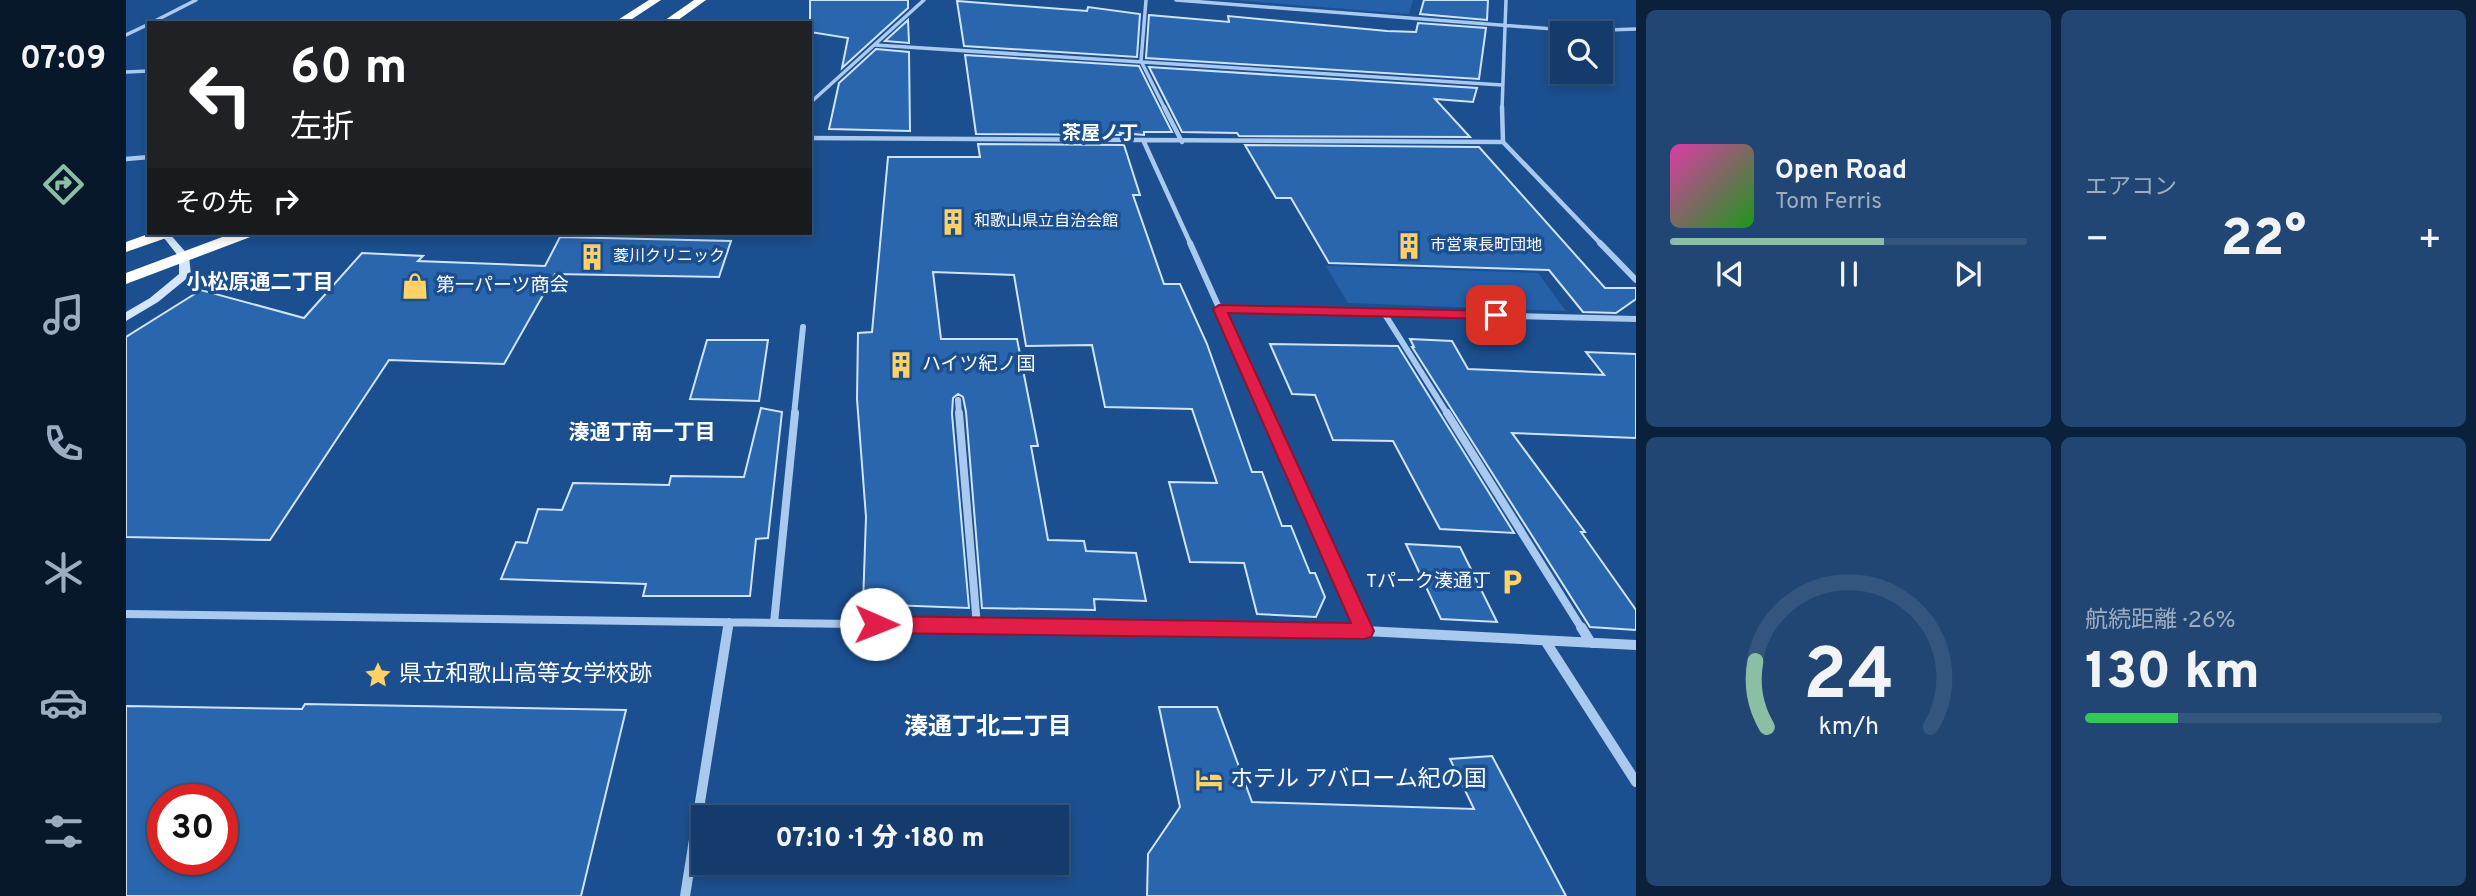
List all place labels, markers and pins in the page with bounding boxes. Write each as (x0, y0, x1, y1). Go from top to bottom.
building icon: 和歌山県立自治会館 (938, 207, 968, 237)
place label: 和歌山県立自治会館 (974, 212, 1118, 232)
building icon: 市営東長町団地 (1394, 231, 1424, 261)
place label: 市営東長町団地 (1430, 236, 1542, 256)
building icon: 菱川クリニック (577, 242, 607, 272)
place label: 菱川クリニック (613, 247, 725, 267)
shop icon: 第一パーツ商会 (400, 271, 430, 301)
place label: 第一パーツ商会 (436, 274, 569, 298)
pin (1466, 285, 1526, 345)
building icon: ハイツ紀ノ国 (886, 350, 916, 380)
place label: ハイツ紀ノ国 (922, 353, 1036, 377)
parking icon: Tパーク湊通丁 (1497, 567, 1527, 597)
place label: Tパーク湊通丁 (1366, 570, 1491, 594)
place icon: 県立和歌山高等女学校跡 (363, 660, 393, 690)
place label: 県立和歌山高等女学校跡 (399, 661, 652, 690)
hotel icon: ホテル アバローム紀の国 (1194, 765, 1224, 795)
place label: ホテル アバローム紀の国 (1230, 766, 1487, 795)

